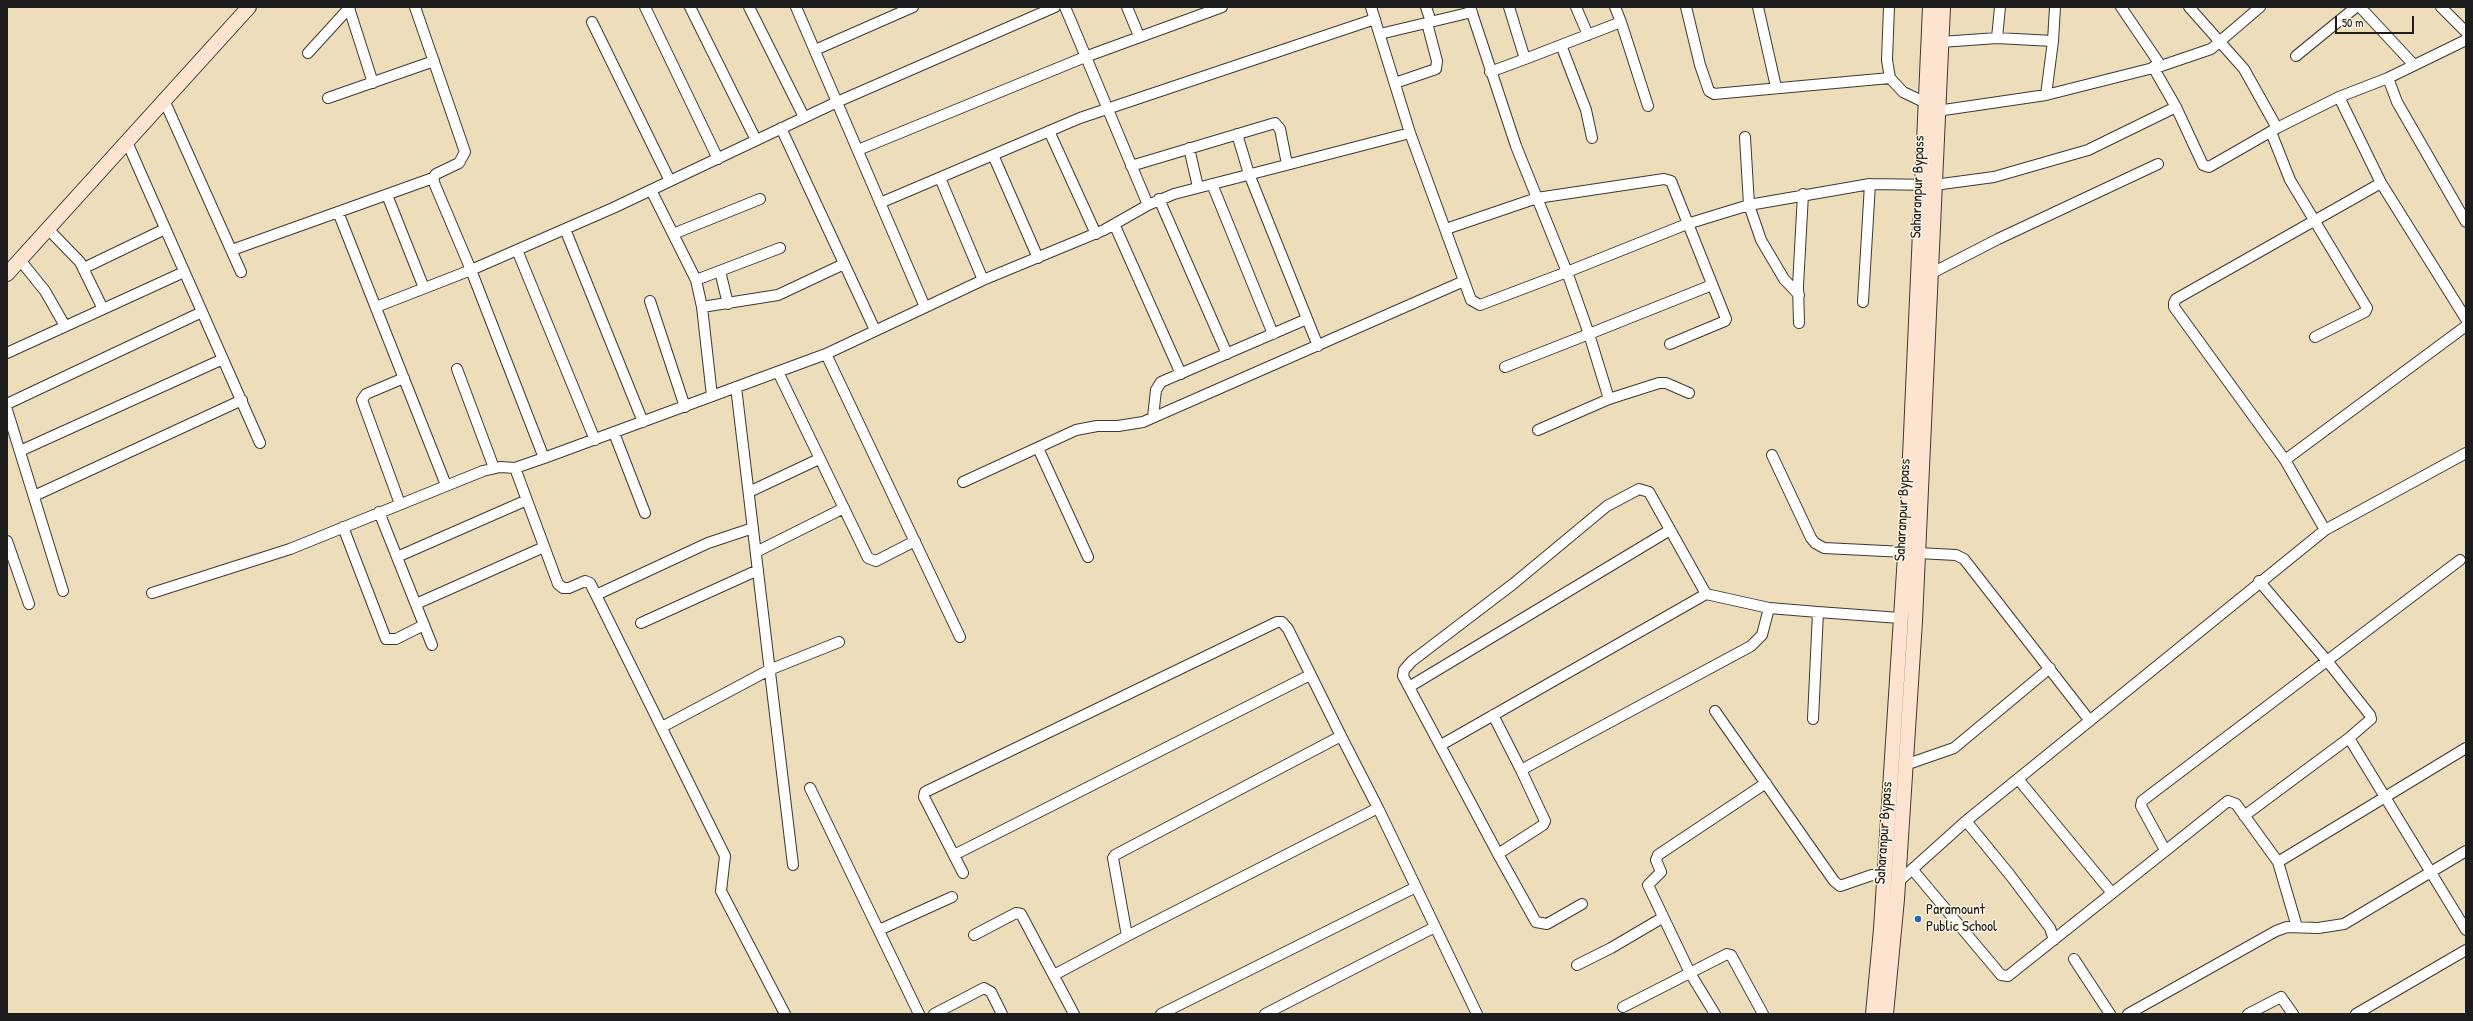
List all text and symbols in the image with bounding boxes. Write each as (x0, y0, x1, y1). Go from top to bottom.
scale bar (2337, 8, 2416, 34)
text: 50 m (2342, 14, 2363, 31)
street label: Saharanpur Bypass (1907, 135, 1929, 239)
street label: Saharanpur Bypass (1891, 458, 1915, 562)
street label: Saharanpur Bypass (1871, 781, 1897, 885)
place label: Paramount Public School (1926, 901, 1997, 936)
marker: Paramount Public School (1913, 914, 1923, 924)

